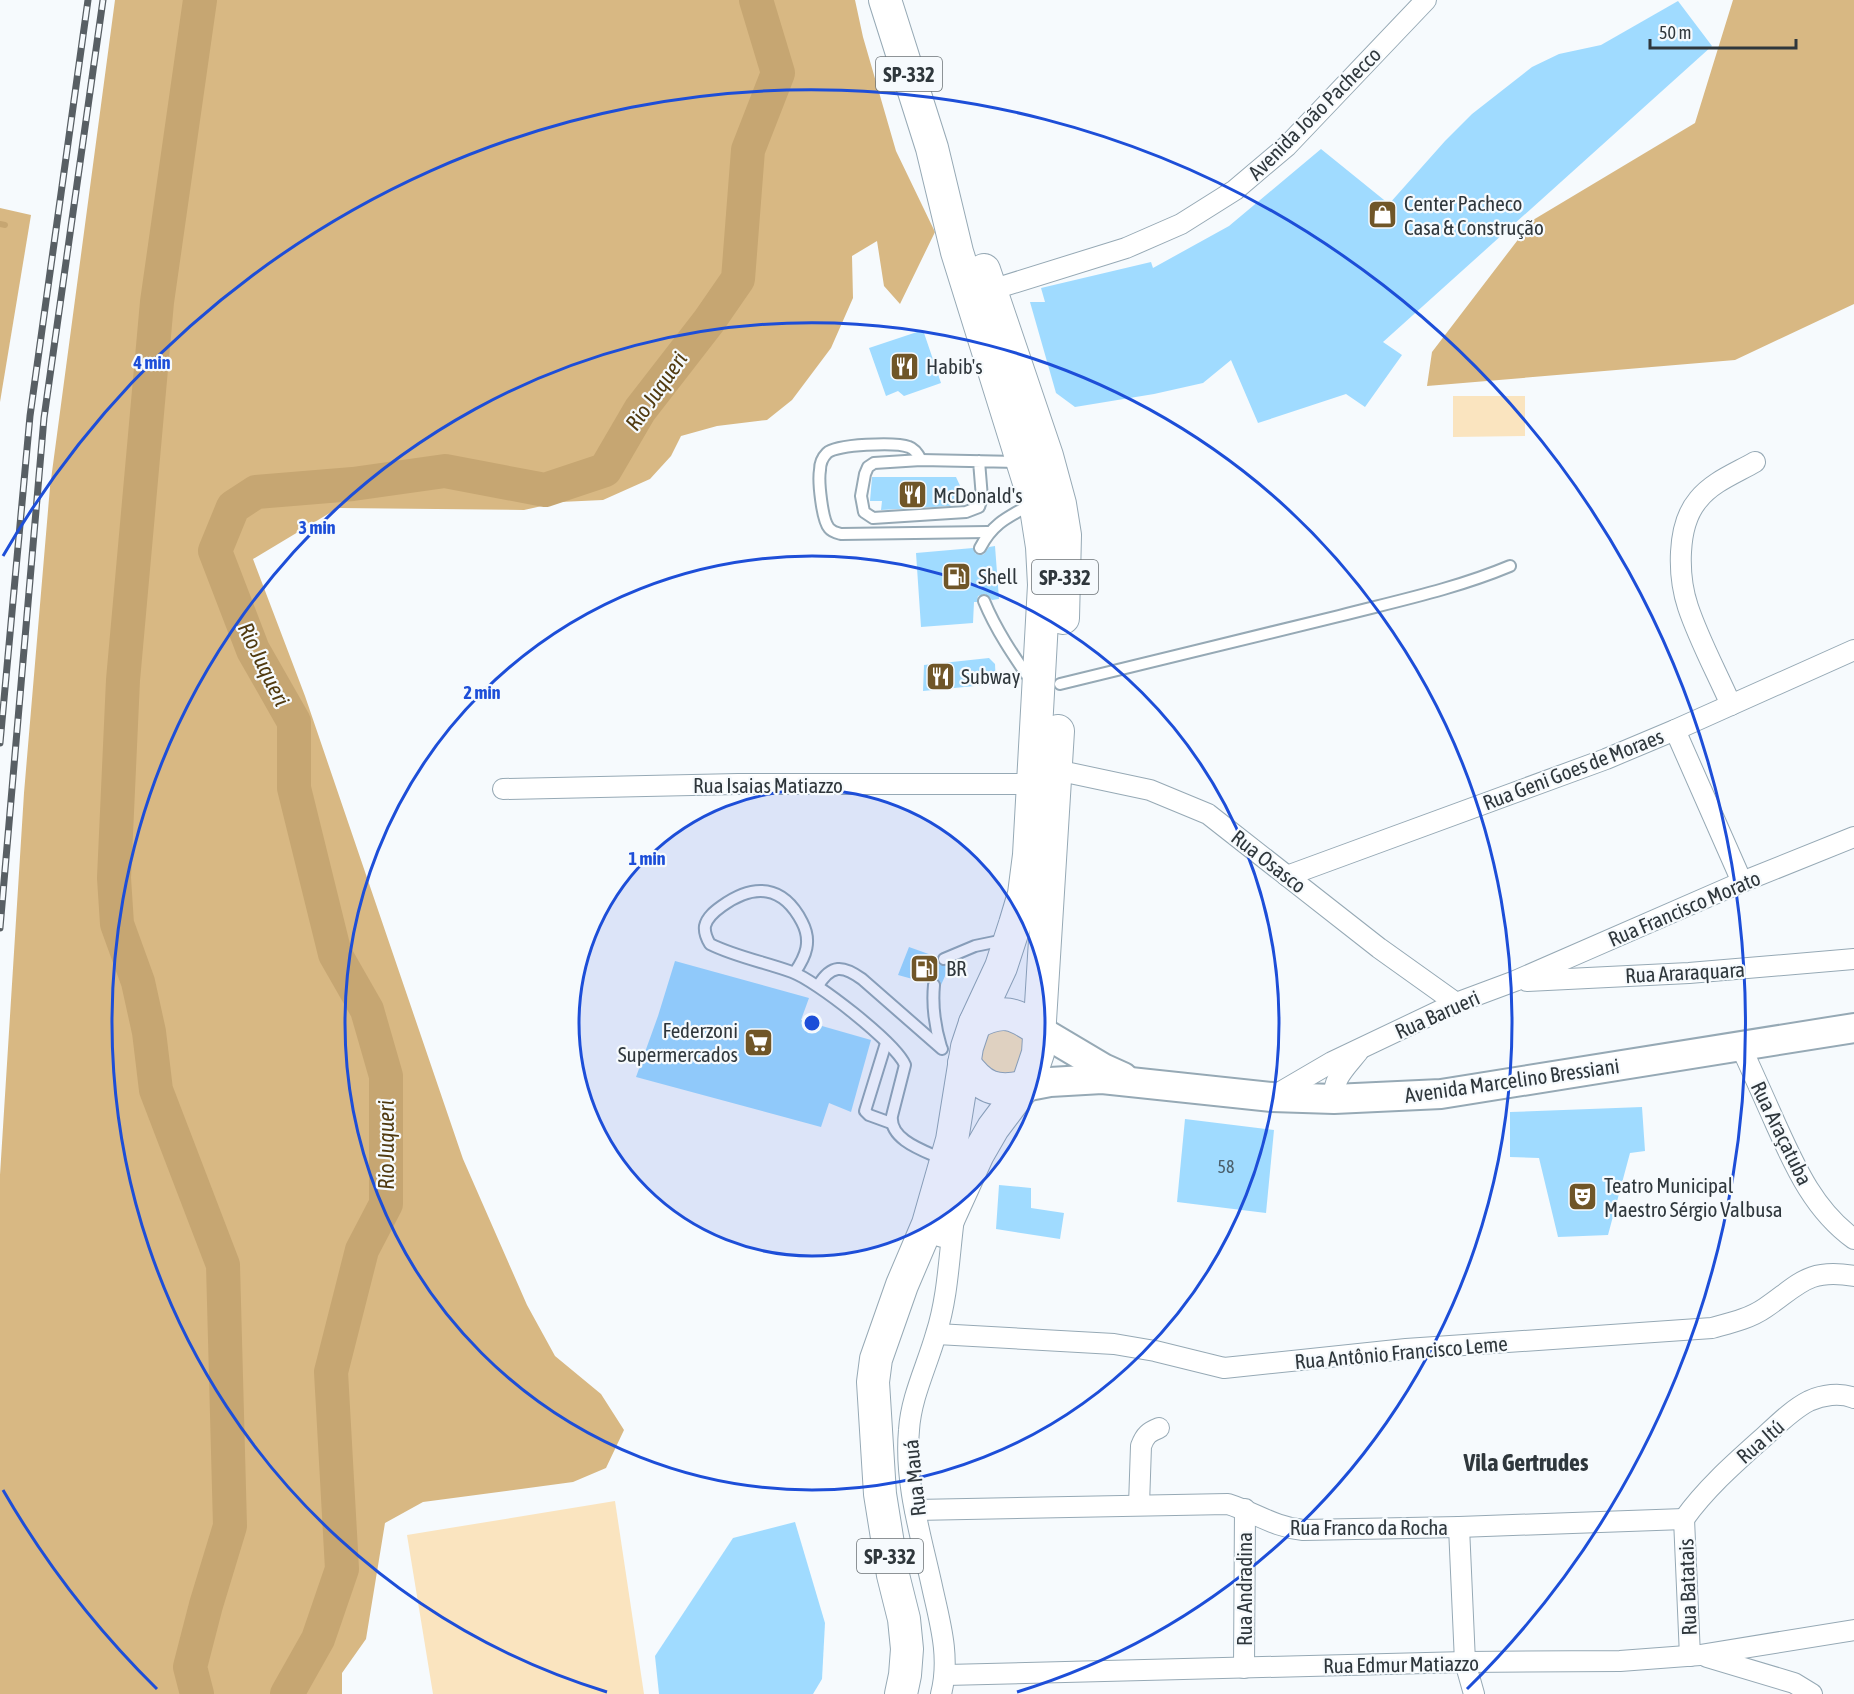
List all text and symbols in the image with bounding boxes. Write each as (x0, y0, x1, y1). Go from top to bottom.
scale bar (1650, 12, 1796, 50)
text: 50 m (1659, 22, 1691, 43)
street label: Avenida João Pachecco (1243, 42, 1385, 184)
road number: SP-332 (876, 57, 942, 91)
place label: Center Pacheco Casa & Construção (1404, 191, 1544, 239)
shop icon: Center Pacheco Casa & Construção (1367, 199, 1399, 231)
water label: Rio Juqueri (620, 347, 692, 435)
restaurant icon: Habib's (889, 350, 921, 382)
text: 4 min (133, 352, 171, 373)
place label: Habib's (926, 354, 983, 378)
restaurant icon: McDonald's (896, 479, 928, 511)
place label: McDonald's (933, 483, 1023, 507)
text: 3 min (299, 517, 336, 538)
fuel station icon: Shell (941, 560, 973, 592)
road number: SP-332 (1032, 560, 1098, 594)
place label: Shell (978, 564, 1018, 588)
water label: Rio Juqueri (233, 618, 295, 710)
restaurant icon: Subway (924, 660, 956, 692)
place label: Subway (961, 664, 1021, 688)
text: 2 min (464, 682, 501, 703)
street label: Rua Geni Goes de Moraes (1479, 723, 1667, 815)
street label: Rua Isaias Matiazzo (693, 773, 843, 797)
street label: Rua Osasco (1227, 825, 1311, 897)
text: 1 min (629, 848, 666, 869)
street label: Rua Francisco Morato (1604, 865, 1764, 951)
fuel station icon: BR (909, 952, 941, 984)
place label: BR (946, 956, 967, 980)
street label: Rua Araraquara (1624, 957, 1746, 987)
street label: Rua Barueri (1391, 985, 1483, 1043)
centre of rings (802, 1013, 822, 1033)
place label: Federzoni Supermercados (618, 1018, 738, 1066)
supermarket icon: Federzoni Supermercados (743, 1026, 775, 1058)
street label: Avenida Marcelino Bressiani (1403, 1053, 1621, 1107)
street label: Rua Araçatuba (1747, 1077, 1817, 1189)
water label: Rio Juqueri (373, 1100, 399, 1190)
house number: 58 (1218, 1156, 1234, 1177)
place label: Teatro Municipal Maestro Sérgio Valbusa (1604, 1173, 1783, 1221)
theatre icon: Teatro Municipal Maestro Sérgio Valbusa (1567, 1181, 1599, 1213)
street label: Rua Antônio Francisco Leme (1293, 1331, 1509, 1373)
street label: Rua Itú (1731, 1414, 1789, 1468)
street label: Rua Mauá (898, 1438, 930, 1518)
district label: Vila Gertrudes (1463, 1449, 1589, 1476)
street label: Rua Franco da Rocha (1290, 1515, 1448, 1539)
street label: Rua Andradina (1232, 1532, 1256, 1646)
street label: Rua Batatais (1673, 1538, 1701, 1636)
road number: SP-332 (857, 1539, 923, 1573)
street label: Rua Edmur Matiazzo (1323, 1651, 1479, 1677)

